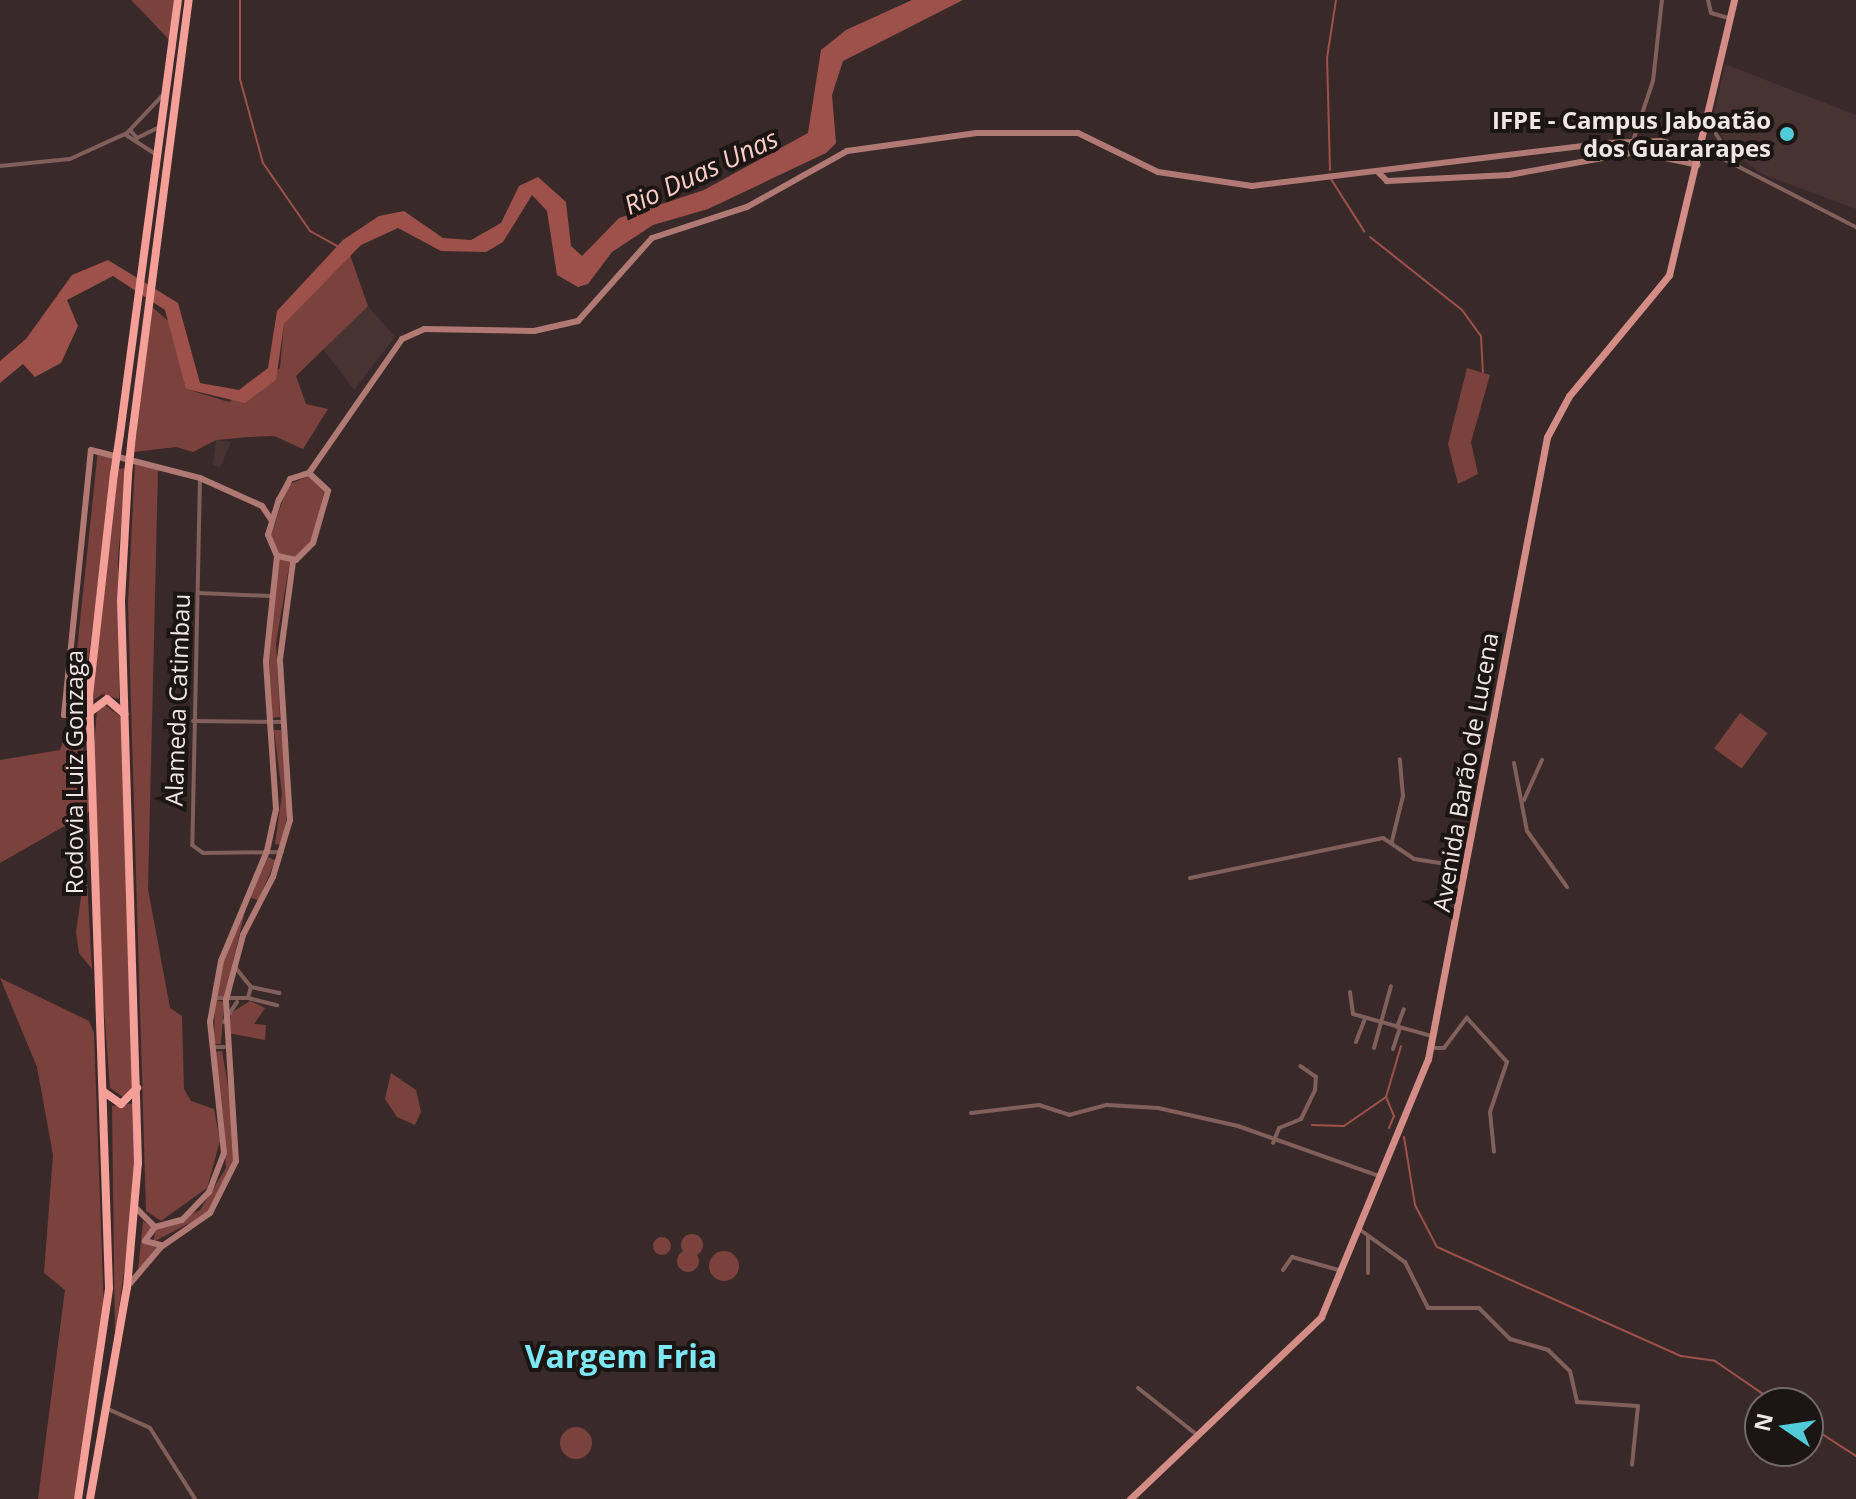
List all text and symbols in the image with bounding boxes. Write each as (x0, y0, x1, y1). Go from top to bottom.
place label: IFPE - Campus Jaboatão dos Guararapes (1492, 106, 1771, 162)
water label: Rio Duas Unas (619, 123, 783, 221)
marker: IFPE - Campus Jaboatão dos Guararapes (1778, 125, 1796, 143)
street label: Alameda Catimbau (159, 593, 195, 807)
street label: Avenida Barão de Lucena (1426, 630, 1504, 914)
street label: Rodovia Luiz Gonzaga (60, 650, 88, 894)
district label: Vargem Fria (525, 1337, 717, 1375)
north arrow (1744, 1387, 1824, 1467)
text: N (1746, 1410, 1779, 1434)

